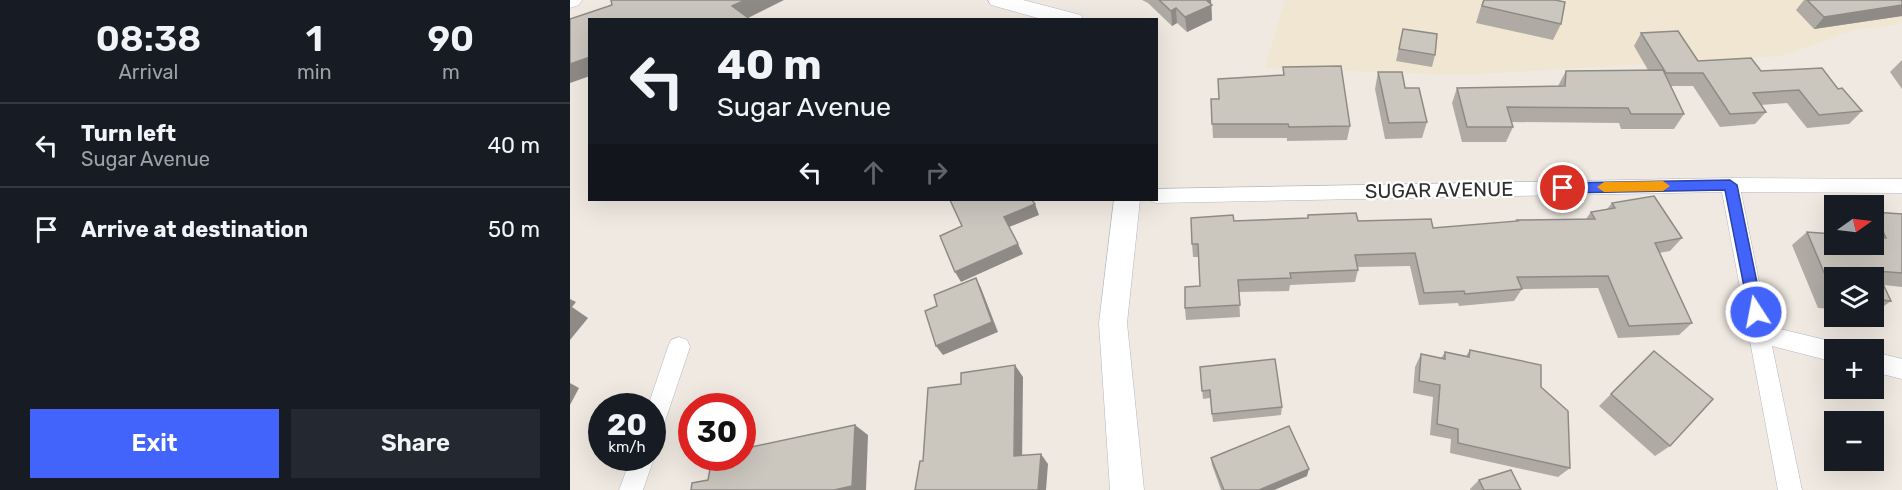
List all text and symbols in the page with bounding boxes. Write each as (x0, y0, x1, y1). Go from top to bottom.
text: 08:38 (96, 17, 201, 60)
text: 1 (306, 17, 323, 60)
text: 90 (427, 17, 474, 60)
text: 40 m (717, 40, 822, 90)
icon: left (618, 42, 696, 120)
text: Arrival (118, 60, 178, 84)
text: min (297, 60, 332, 84)
text: m (442, 60, 460, 84)
text: Sugar Avenue (717, 91, 891, 123)
text: Turn left (81, 120, 176, 147)
icon: left (30, 129, 63, 162)
text: 40 m (487, 132, 540, 159)
text: Sugar Avenue (81, 147, 210, 171)
icon: left (794, 156, 827, 189)
icon: ahead (857, 156, 890, 189)
icon: right (920, 156, 953, 189)
pin (1537, 162, 1588, 213)
icon: arrive (1546, 171, 1579, 204)
street label: SUGAR AVENUE (1365, 177, 1513, 203)
north arrow (1824, 195, 1884, 255)
map controls (1824, 195, 1884, 471)
icon: arrive (30, 213, 63, 246)
text: Arrive at destination (81, 216, 308, 243)
text: 50 m (488, 216, 540, 243)
button: layers (1824, 267, 1884, 327)
position arrow (1724, 280, 1788, 344)
button: + (1824, 339, 1884, 399)
speed limit sign: 30 (678, 393, 756, 471)
text: 20 (607, 407, 647, 443)
button: Exit (30, 409, 279, 478)
button: Share (291, 409, 540, 478)
button: − (1824, 411, 1884, 471)
text: km/h (608, 438, 646, 456)

